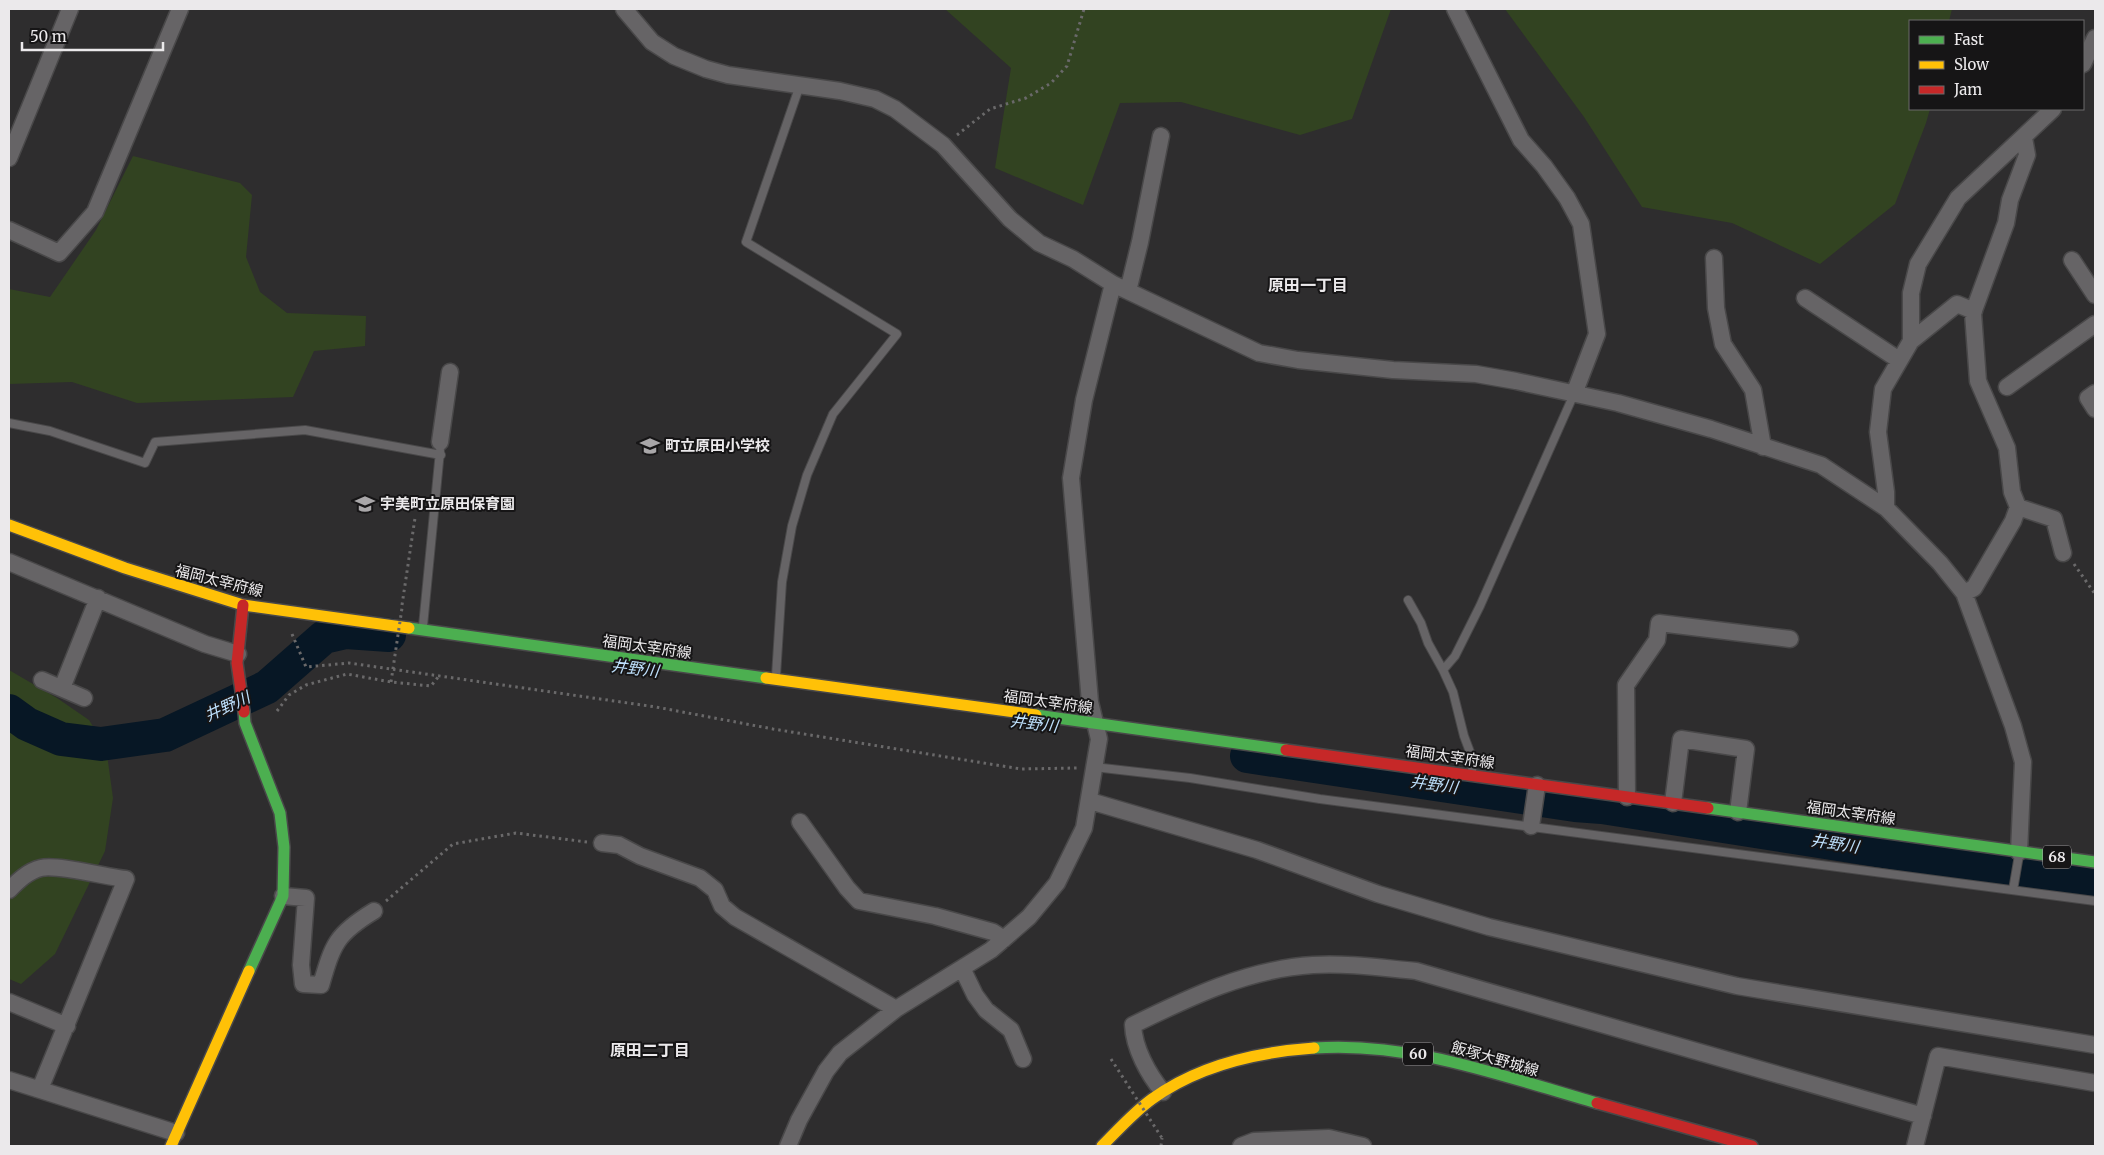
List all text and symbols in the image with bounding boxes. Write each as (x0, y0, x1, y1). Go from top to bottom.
scale bar (22, 20, 164, 52)
legend (1909, 20, 2084, 110)
text: 50 m (30, 27, 67, 46)
text: Fast (1954, 30, 1984, 49)
text: Slow (1954, 55, 1989, 74)
text: Jam (1953, 80, 1982, 99)
district label: 原田一丁目 (1268, 275, 1348, 295)
school or university icon: 町立原田小学校 (639, 435, 661, 457)
place label: 町立原田小学校 (665, 436, 770, 455)
school or university icon: 宇美町立原田保育園 (354, 493, 376, 515)
place label: 宇美町立原田保育園 (380, 494, 515, 513)
street label: 福岡太宰府線 (173, 560, 265, 601)
street label: 福岡太宰府線 (601, 631, 693, 662)
water label: 井野川 (610, 655, 662, 681)
water label: 井野川 (201, 686, 255, 725)
street label: 福岡太宰府線 (1002, 686, 1094, 717)
water label: 井野川 (1009, 710, 1061, 736)
street label: 福岡太宰府線 (1404, 741, 1496, 772)
water label: 井野川 (1409, 771, 1461, 798)
street label: 福岡太宰府線 (1805, 797, 1897, 828)
water label: 井野川 (1810, 829, 1862, 857)
road number: 68 (2043, 846, 2071, 869)
street label: 飯塚大野城線 (1449, 1037, 1541, 1080)
district label: 原田二丁目 (610, 1040, 690, 1060)
road number: 60 (1403, 1042, 1433, 1066)

